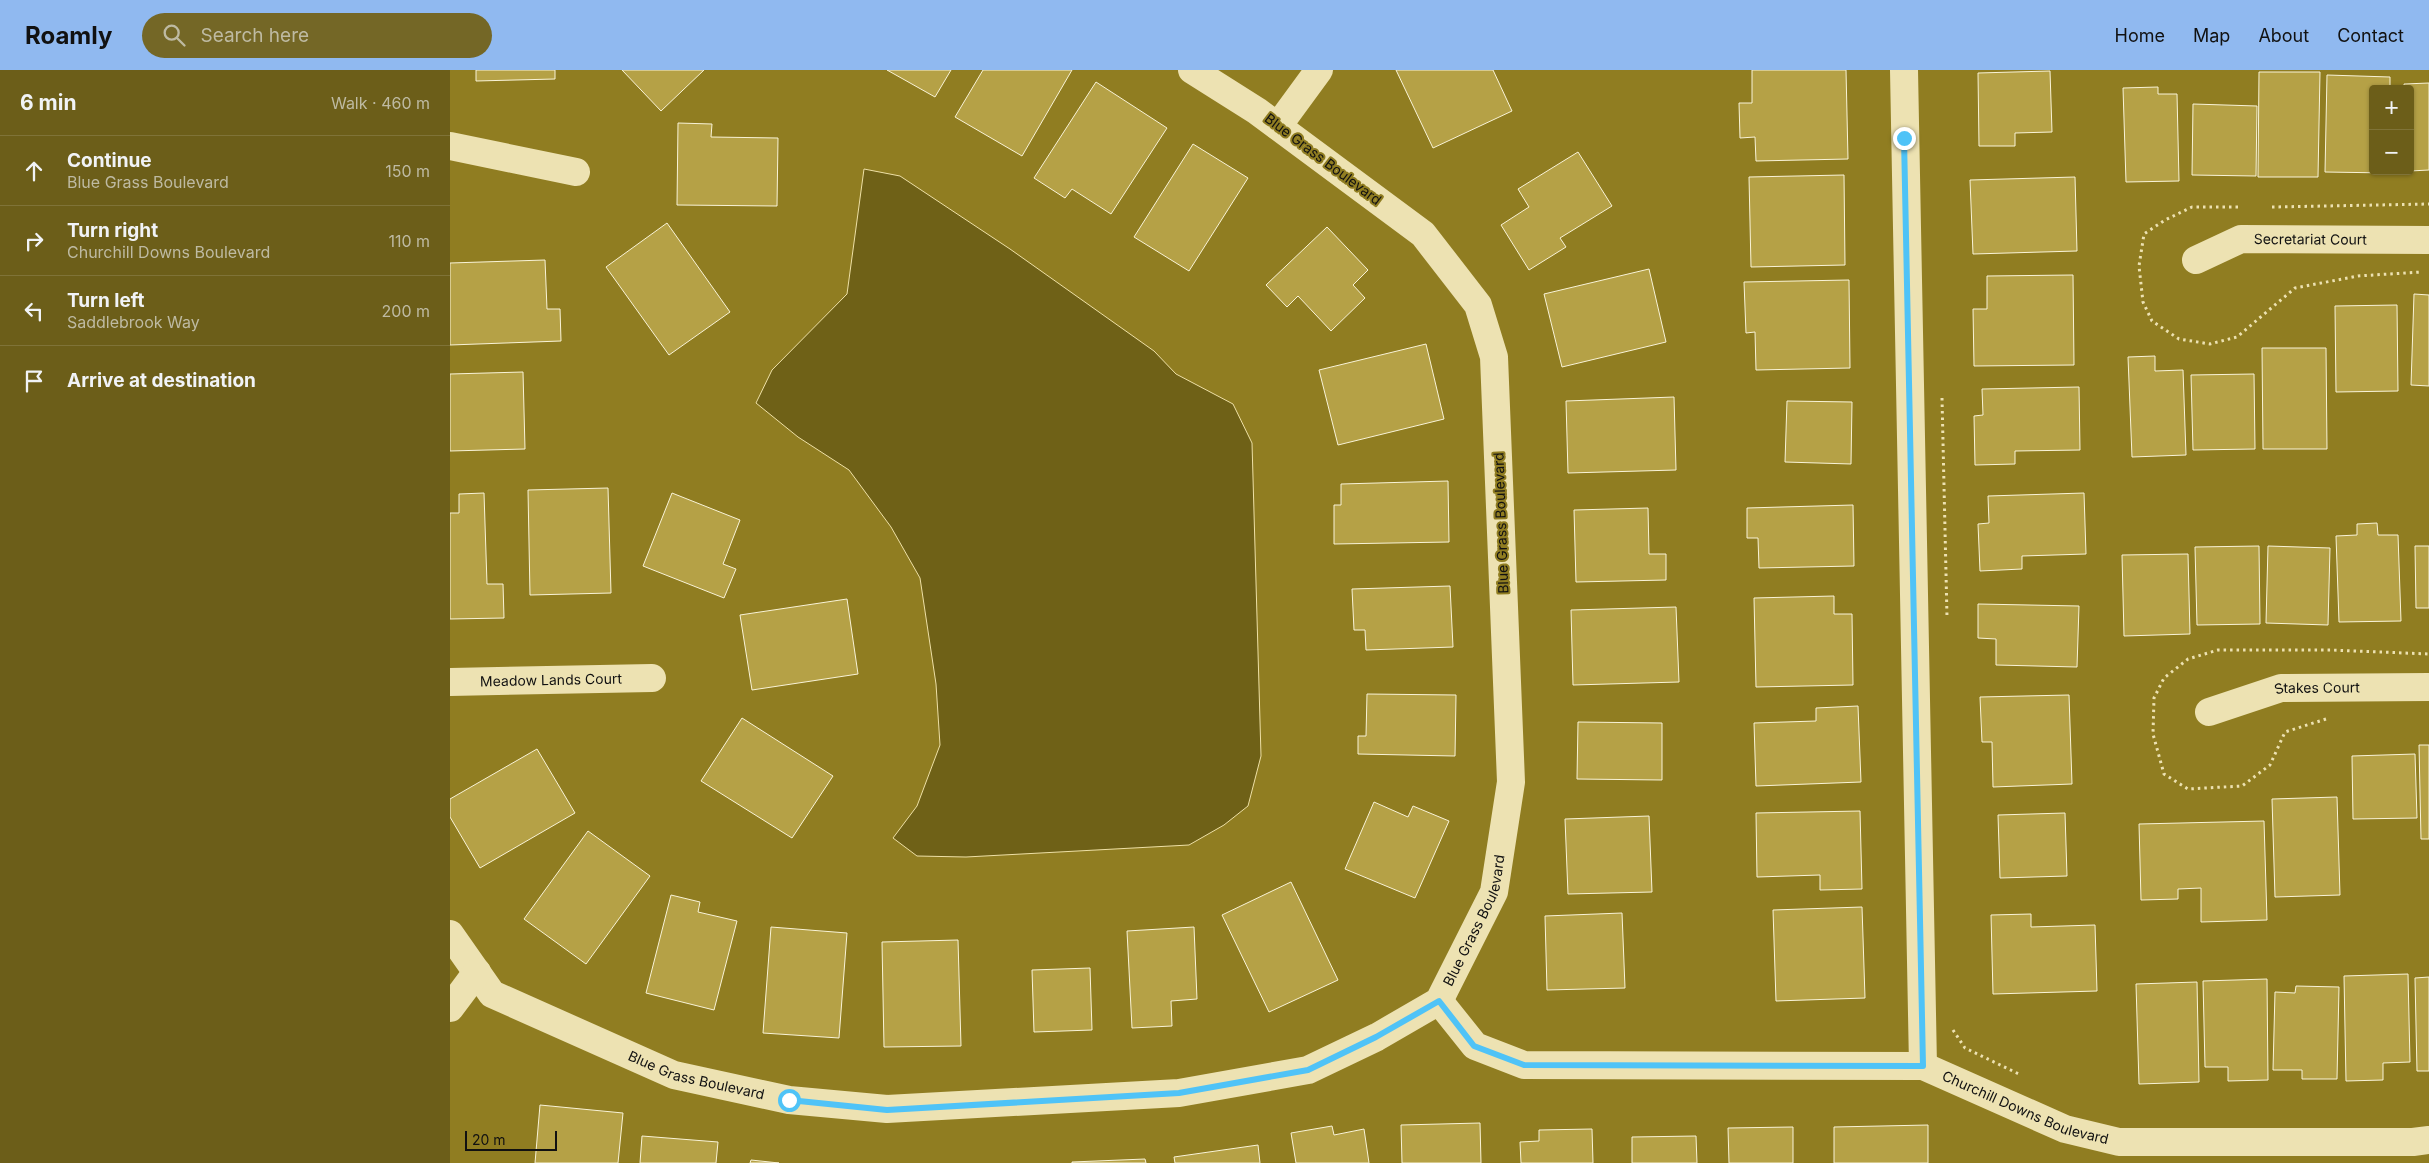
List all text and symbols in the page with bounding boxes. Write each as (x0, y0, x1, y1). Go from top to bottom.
search box (142, 13, 492, 58)
text: Roamly (25, 21, 112, 50)
icon: search (160, 21, 188, 49)
text: Search here (200, 24, 309, 47)
text: Home (2115, 25, 2165, 46)
text: Map (2193, 25, 2230, 46)
text: About (2258, 25, 2309, 46)
text: Contact (2337, 25, 2404, 46)
map controls (2369, 85, 2414, 175)
button: + (2369, 85, 2414, 130)
text: 6 min (20, 90, 77, 115)
text: Walk · 460 m (331, 93, 430, 113)
street label: Blue Grass Boulevard (1262, 109, 1385, 208)
route end (1893, 127, 1916, 150)
button: − (2369, 130, 2414, 175)
text: Continue (67, 149, 152, 172)
icon: ahead (20, 157, 48, 185)
text: 150 m (385, 161, 430, 181)
text: Blue Grass Boulevard (67, 172, 229, 192)
text: Turn right (67, 219, 158, 242)
icon: right (20, 227, 48, 255)
street label: Secretariat Court (2254, 230, 2367, 248)
text: 110 m (388, 231, 430, 251)
text: Churchill Downs Boulevard (67, 242, 270, 262)
text: Turn left (67, 289, 145, 312)
icon: left (20, 297, 48, 325)
text: 200 m (382, 301, 430, 321)
text: Saddlebrook Way (67, 312, 200, 332)
icon: arrive (20, 367, 48, 395)
text: Arrive at destination (67, 369, 256, 392)
street label: Blue Grass Boulevard (1490, 452, 1511, 594)
street label: Meadow Lands Court (480, 670, 623, 689)
street label: Stakes Court (2272, 678, 2360, 698)
street label: Blue Grass Boulevard (1439, 853, 1508, 989)
street label: Blue Grass Boulevard (626, 1047, 766, 1102)
street label: Churchill Downs Boulevard (1940, 1067, 2110, 1147)
route start (778, 1089, 801, 1112)
scale bar (465, 1128, 558, 1151)
text: 20 m (472, 1131, 506, 1148)

